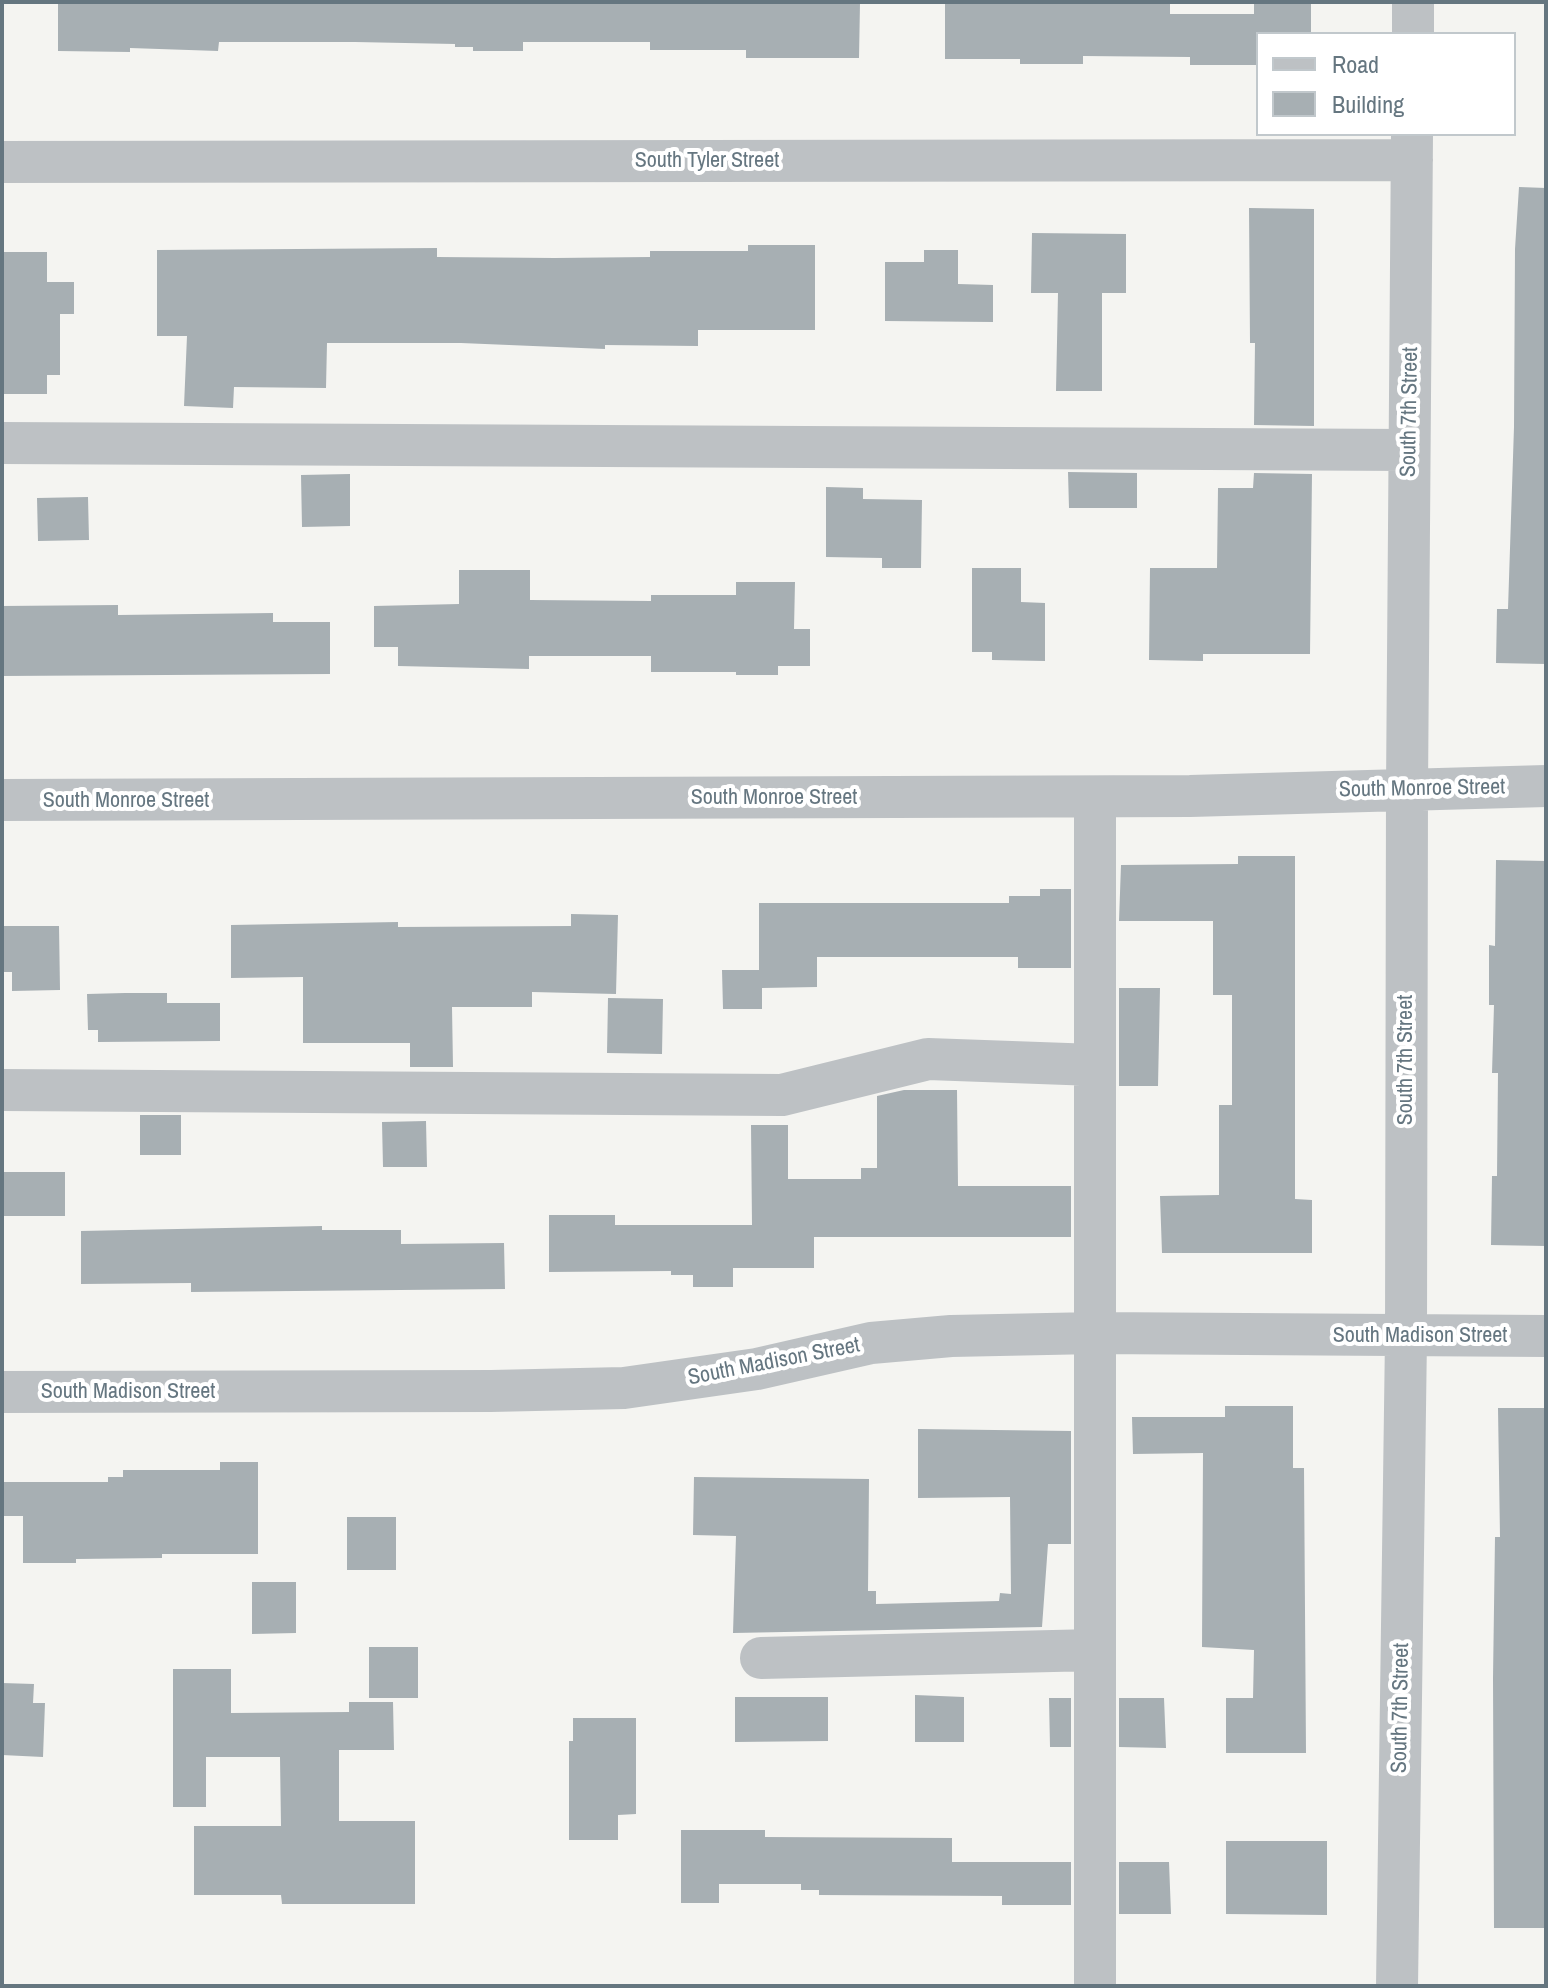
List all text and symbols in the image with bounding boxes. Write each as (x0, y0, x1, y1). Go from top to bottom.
legend (1256, 32, 1516, 136)
text: Road (1332, 48, 1379, 80)
text: Building (1332, 88, 1404, 120)
street label: South Tyler Street (635, 148, 779, 174)
street label: South 7th Street (1396, 347, 1424, 477)
street label: South Monroe Street (1339, 774, 1505, 804)
street label: South Monroe Street (691, 785, 857, 811)
street label: South Monroe Street (43, 788, 209, 814)
street label: South 7th Street (1393, 995, 1419, 1125)
street label: South Madison Street (1333, 1323, 1507, 1349)
street label: South Madison Street (686, 1332, 862, 1392)
street label: South Madison Street (41, 1379, 215, 1405)
street label: South 7th Street (1387, 1643, 1415, 1773)

